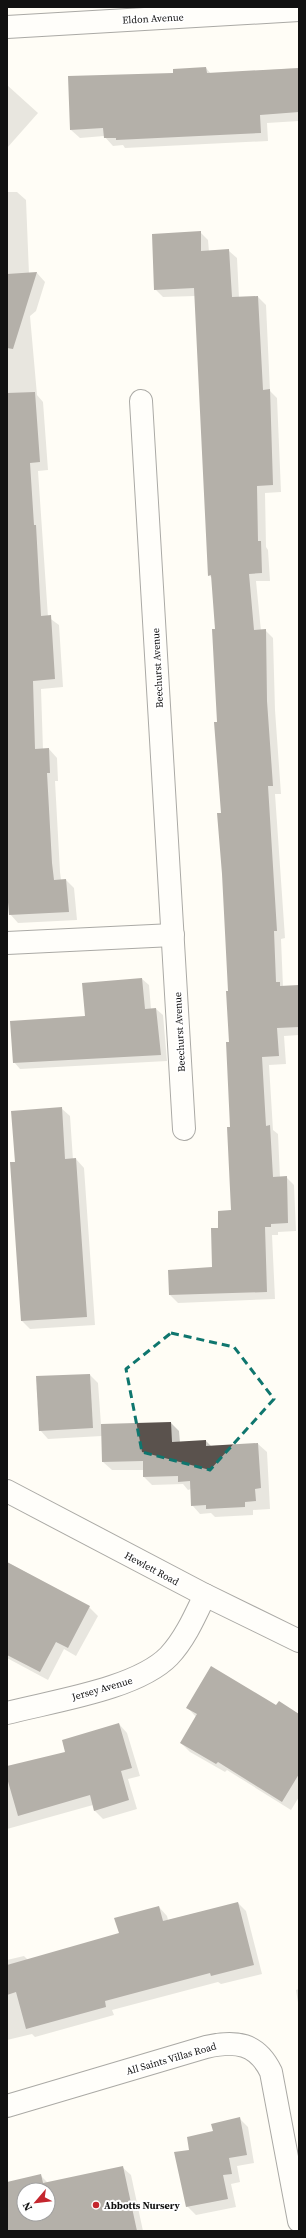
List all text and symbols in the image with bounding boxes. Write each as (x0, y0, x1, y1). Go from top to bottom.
street label: Eldon Avenue (122, 10, 184, 27)
street label: Beechurst Avenue (149, 628, 166, 708)
street label: Beechurst Avenue (171, 992, 188, 1072)
street label: Hewlett Road (122, 1549, 181, 1588)
street label: Jersey Avenue (69, 1674, 134, 1704)
street label: All Saints Villas Road (124, 2039, 218, 2078)
north arrow (16, 2182, 56, 2222)
text: N (19, 2199, 36, 2214)
place label: Abbotts Nursery (104, 2199, 181, 2212)
marker: Abbotts Nursery (91, 2200, 101, 2210)

